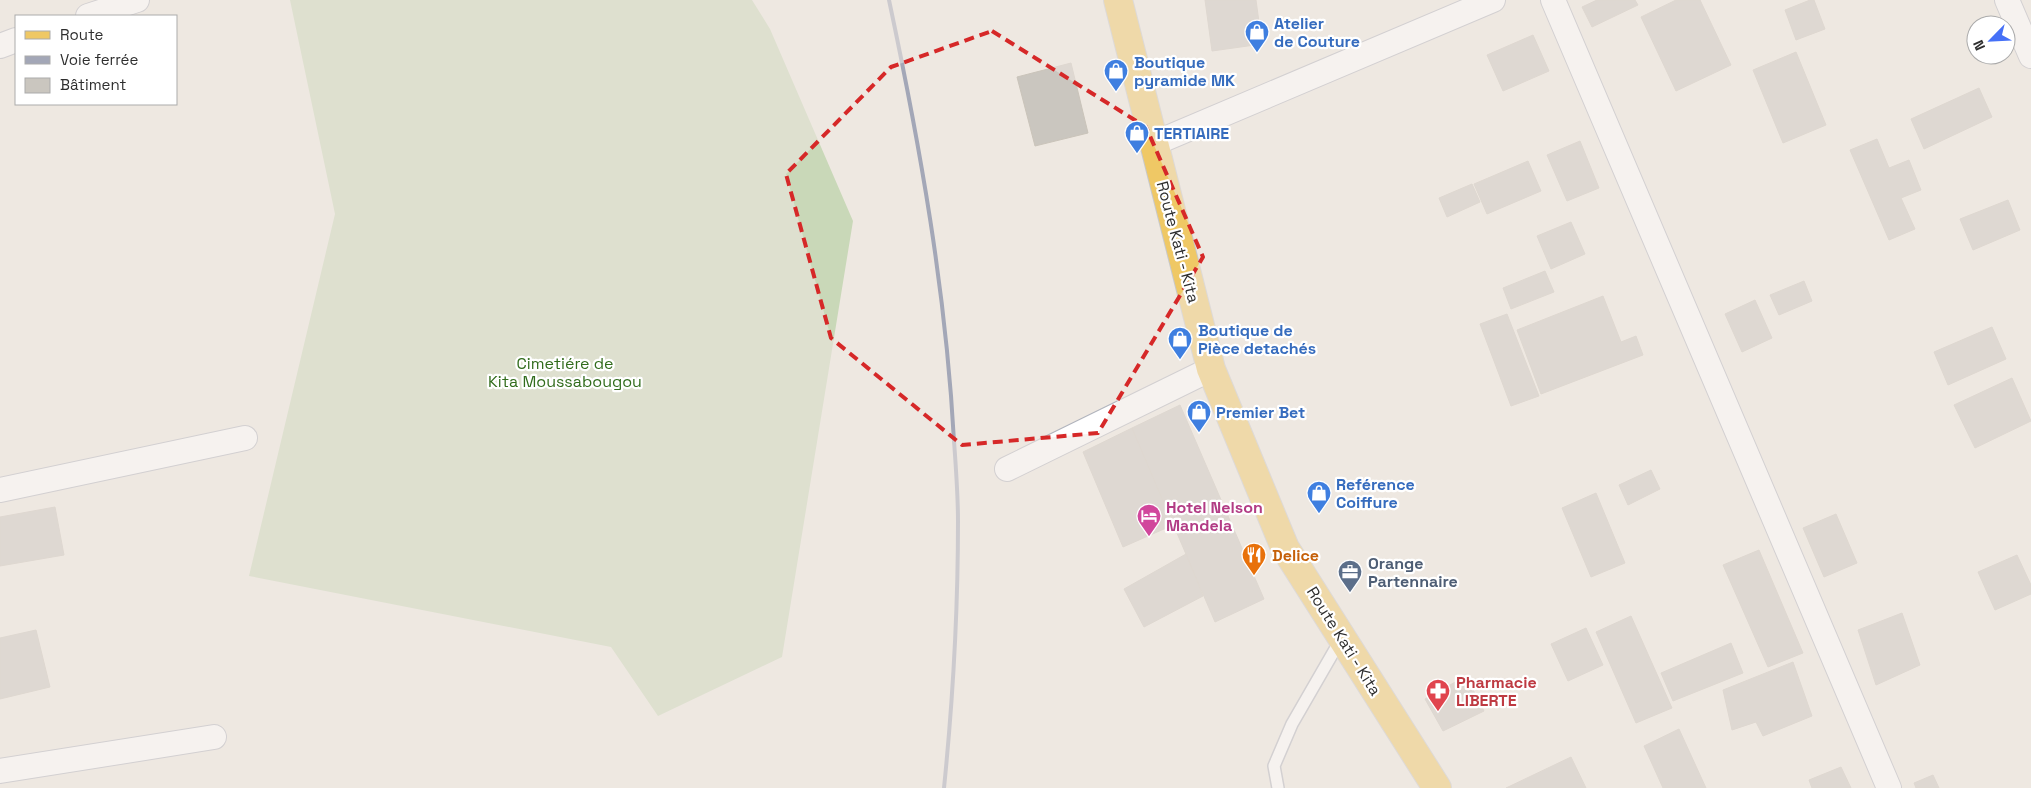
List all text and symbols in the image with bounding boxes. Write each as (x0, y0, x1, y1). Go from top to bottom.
place label: Atelier de Couture (1274, 13, 1360, 52)
legend (15, 15, 178, 105)
north arrow (1966, 15, 2016, 65)
shop icon: Atelier de Couture (1244, 19, 1270, 53)
text: Route (60, 25, 104, 44)
text: N (1969, 37, 1989, 53)
text: Voie ferrée (60, 50, 138, 69)
place label: Boutique pyramide MK (1134, 52, 1235, 91)
shop icon: Boutique pyramide MK (1103, 58, 1129, 92)
text: Bâtiment (60, 75, 126, 94)
shop icon: TERTIAIRE (1124, 120, 1150, 154)
place label: TERTIAIRE (1154, 123, 1229, 144)
street label: Route Kati - Kita (1152, 179, 1204, 305)
place label: Boutique de Pièce detachés (1198, 320, 1316, 359)
shop icon: Boutique de Pièce detachés (1167, 326, 1193, 360)
park label: Cimetiére de Kita Moussabougou (488, 353, 642, 392)
shop icon: Premier Bet (1186, 399, 1212, 433)
place label: Premier Bet (1216, 402, 1305, 423)
place label: Reférence Coiffure (1336, 474, 1415, 513)
shop icon: Reférence Coiffure (1306, 480, 1332, 514)
place label: Hotel Nelson Mandela (1166, 497, 1263, 536)
hotel icon: Hotel Nelson Mandela (1136, 503, 1162, 537)
restaurant icon: Delice (1241, 542, 1267, 576)
place label: Delice (1272, 545, 1319, 566)
place label: Orange Partennaire (1368, 553, 1458, 592)
office icon: Orange Partennaire (1337, 559, 1363, 593)
street label: Route Kati - Kita (1302, 582, 1386, 700)
place label: Pharmacie LIBERTE (1456, 672, 1537, 711)
pharmacy icon: Pharmacie LIBERTE (1425, 678, 1451, 712)

